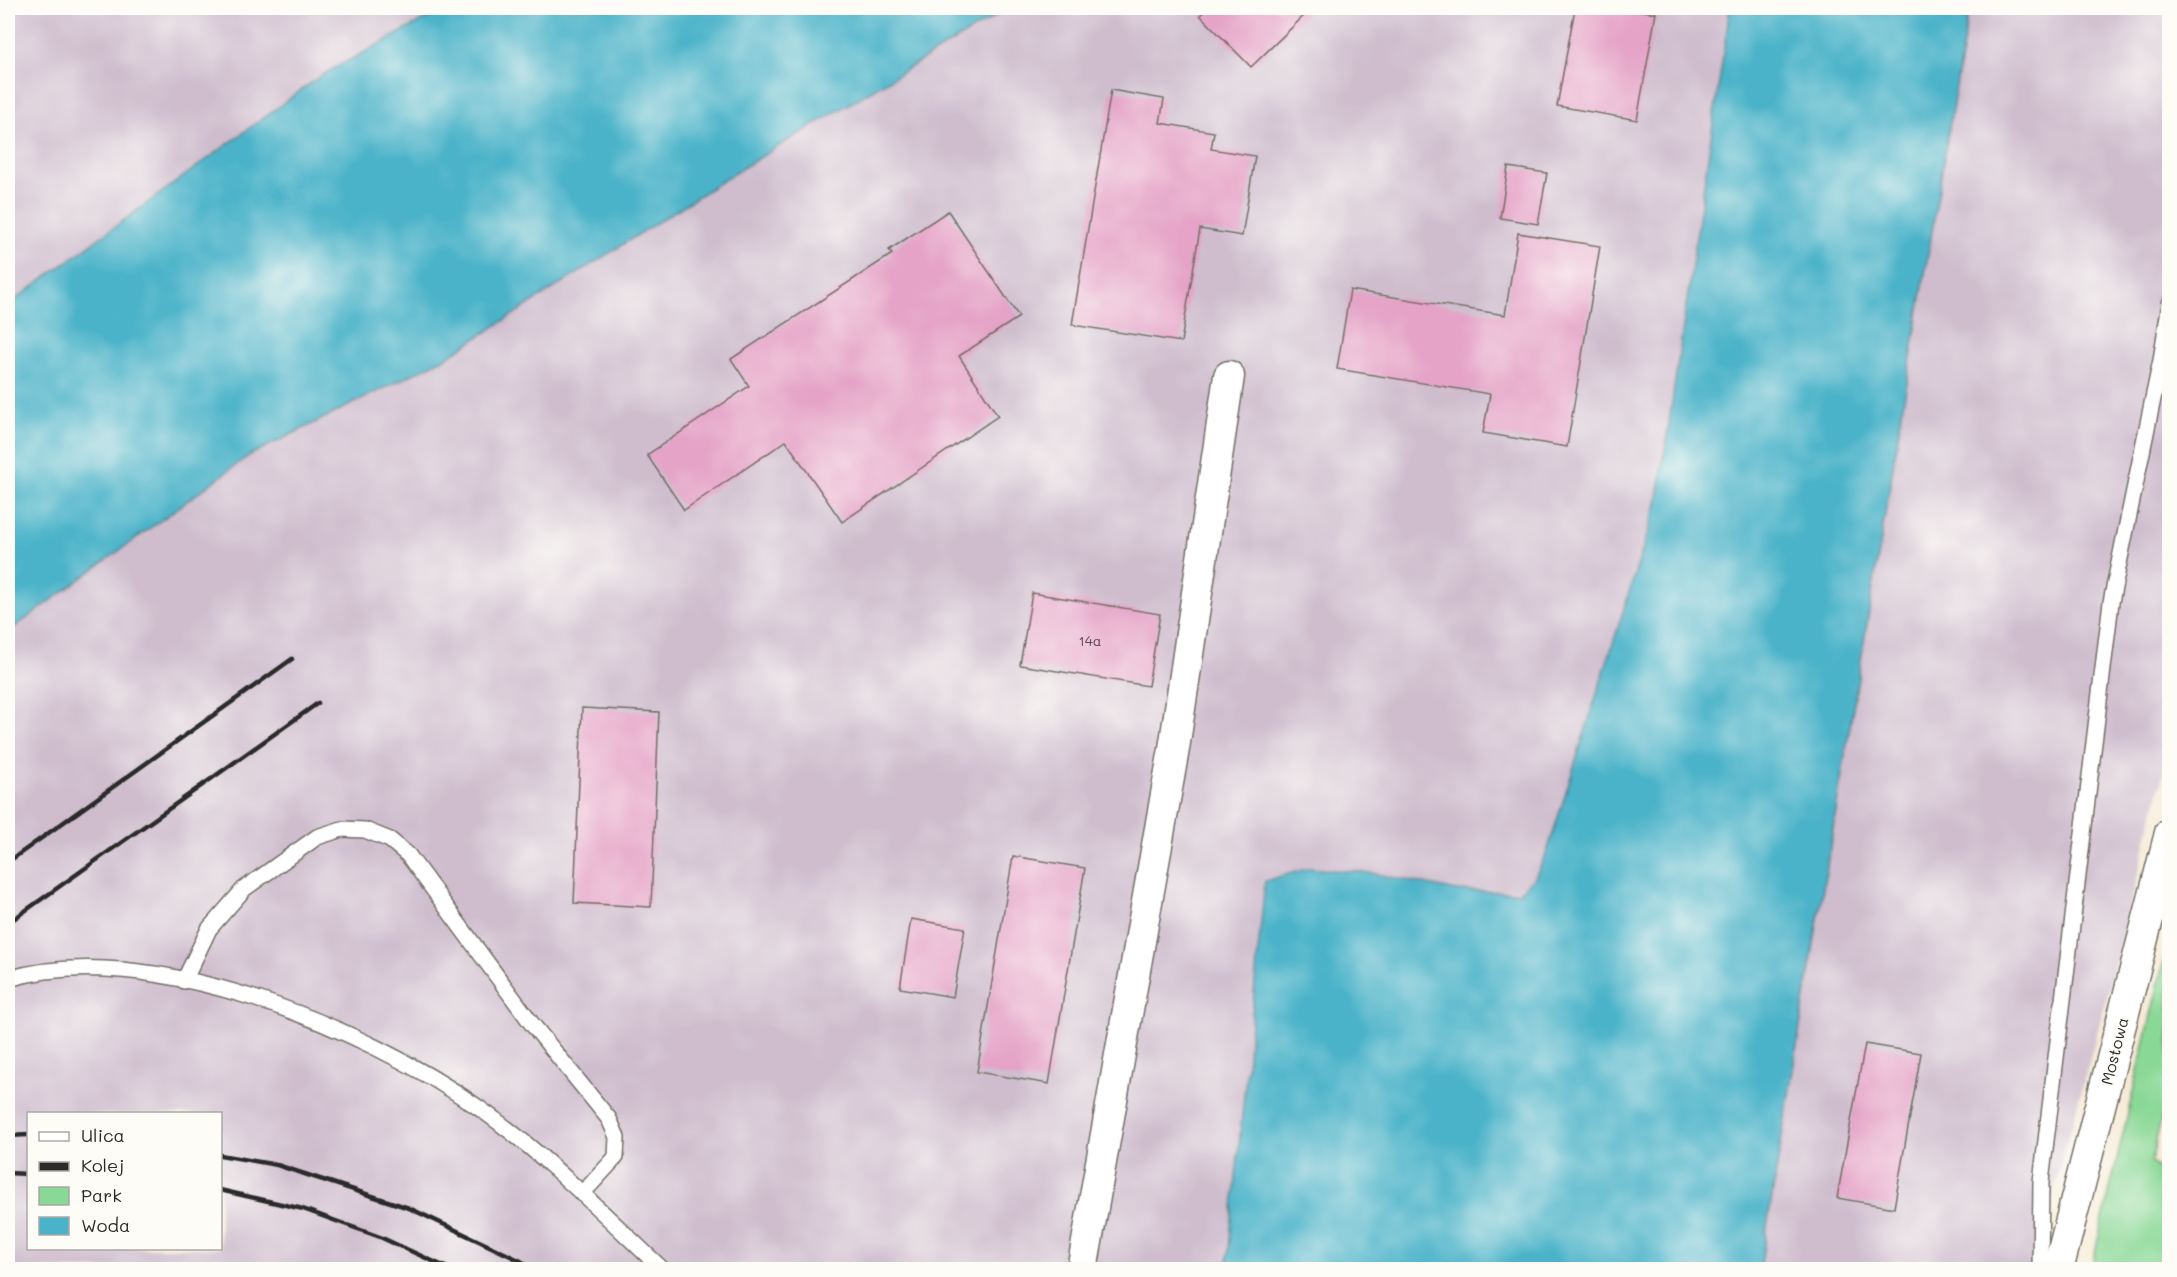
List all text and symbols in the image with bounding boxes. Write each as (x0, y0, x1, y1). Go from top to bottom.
house number: 14a (1078, 631, 1102, 650)
street label: Mostowa (2095, 1015, 2133, 1087)
legend (27, 1112, 222, 1250)
text: Ulica (81, 1123, 125, 1147)
text: Kolej (81, 1153, 124, 1177)
text: Park (81, 1183, 122, 1207)
text: Woda (81, 1213, 130, 1237)

